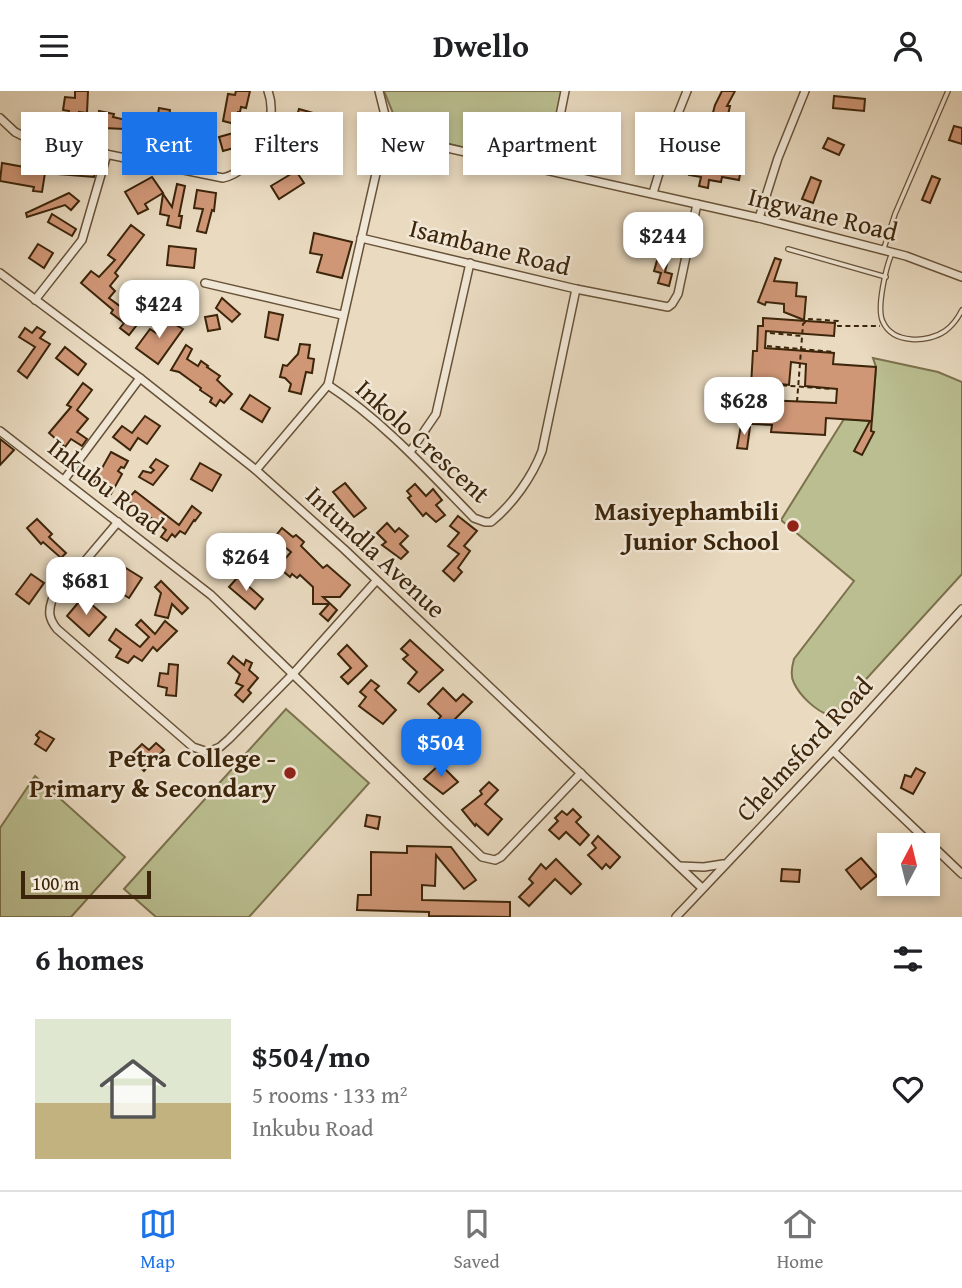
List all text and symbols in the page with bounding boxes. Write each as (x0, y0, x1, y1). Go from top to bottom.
text: Dwello (433, 22, 529, 69)
icon: menu (35, 27, 73, 65)
icon: person (889, 27, 927, 65)
chip: Buy (21, 112, 108, 175)
chip: Rent (122, 112, 217, 175)
chip: Filters (231, 112, 343, 175)
chip: New (357, 112, 449, 175)
chip: Apartment (463, 112, 621, 175)
chip: House (635, 112, 745, 175)
street label: Ingwane Road (744, 176, 902, 251)
street label: Isambane Road (406, 208, 575, 285)
pin: $244 (622, 213, 704, 272)
text: $244 (639, 218, 687, 251)
pin: $424 (118, 281, 200, 340)
text: $424 (135, 286, 183, 319)
street label: Inkolo Crescent (347, 369, 499, 512)
pin: $628 (703, 377, 785, 437)
text: $628 (720, 383, 768, 416)
street label: Inkubu Road (40, 428, 173, 543)
street label: Intundla Avenue (297, 476, 455, 627)
place label: Masiyephambili Junior School (594, 491, 779, 560)
marker: Masiyephambili Junior School (785, 518, 801, 534)
pin: $264 (205, 533, 287, 593)
text: $264 (222, 539, 270, 572)
pin: $681 (45, 557, 127, 617)
text: $681 (62, 563, 110, 596)
street label: Chelmsford Road (726, 667, 881, 830)
pin: $504 (400, 719, 482, 779)
text: $504 (417, 725, 465, 758)
place label: Petra College - Primary & Secondary (29, 738, 277, 807)
marker: Petra College - Primary & Secondary (282, 765, 298, 781)
north arrow (877, 833, 940, 896)
map controls (877, 833, 940, 896)
scale bar (21, 868, 150, 900)
text: 100 m (32, 869, 79, 897)
text: 6 homes (35, 937, 144, 981)
icon: filters (889, 940, 927, 978)
text: $504/mo (252, 1034, 370, 1078)
icon: home (91, 1047, 175, 1131)
icon: heart (889, 1070, 927, 1108)
text: 5 rooms · 133 m² (252, 1078, 407, 1111)
text: Inkubu Road (252, 1111, 374, 1144)
tab: Map (139, 1205, 177, 1275)
tab: Saved (454, 1205, 500, 1275)
tab: Home (777, 1205, 823, 1275)

